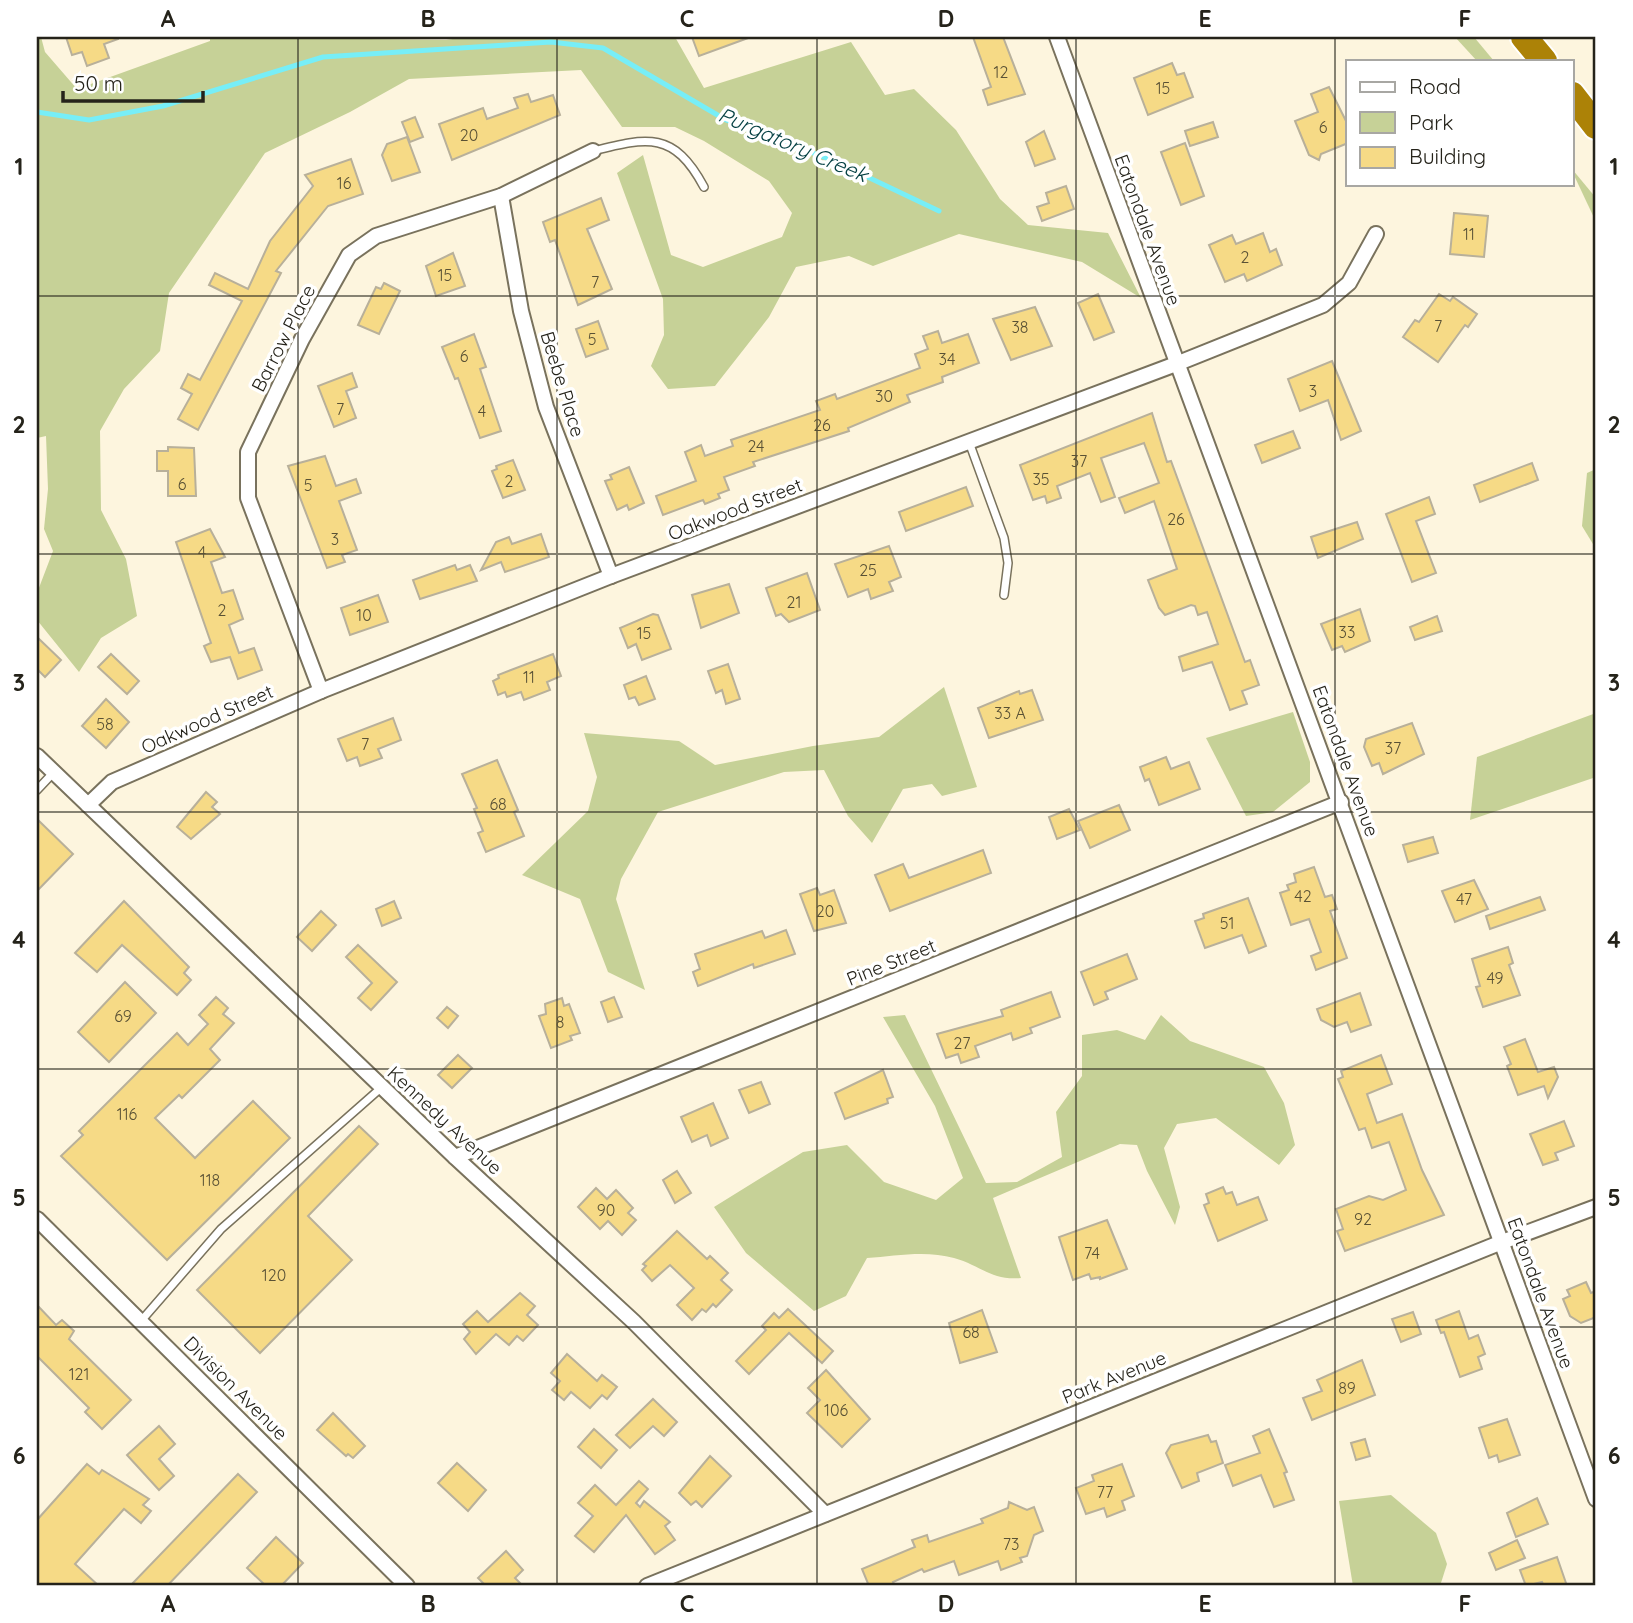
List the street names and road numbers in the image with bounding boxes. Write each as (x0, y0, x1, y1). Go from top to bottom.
street label: Eatondale Avenue (1109, 151, 1187, 309)
street label: Barrow Place (246, 280, 320, 396)
street label: Beebe Place (536, 328, 590, 440)
street label: Oakwood Street (664, 472, 806, 546)
street label: Oakwood Street (137, 679, 277, 759)
street label: Eatondale Avenue (1307, 682, 1385, 840)
street label: Pine Street (843, 933, 939, 991)
street label: Kennedy Avenue (383, 1061, 507, 1179)
street label: Eatondale Avenue (1502, 1214, 1580, 1372)
street label: Division Avenue (179, 1331, 293, 1445)
street label: Park Avenue (1058, 1345, 1170, 1409)

